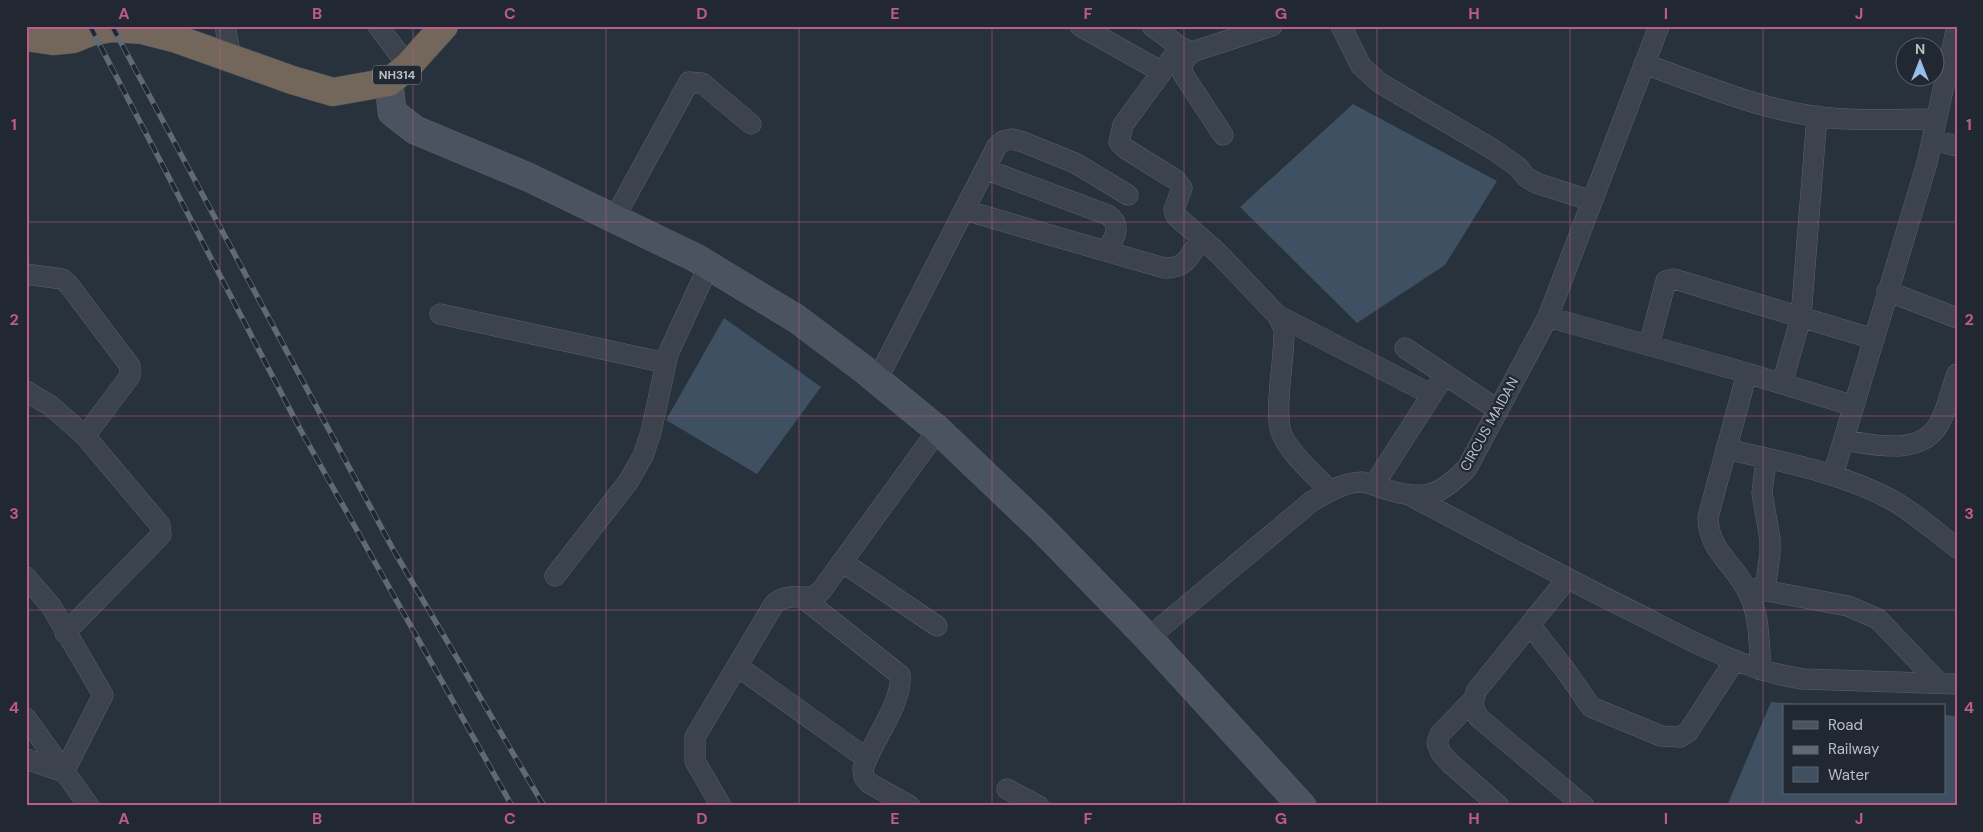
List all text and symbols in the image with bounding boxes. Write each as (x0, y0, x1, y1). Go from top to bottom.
text: A (118, 3, 130, 24)
text: B (312, 3, 322, 24)
text: C (504, 3, 516, 24)
text: D (696, 3, 708, 24)
text: E (890, 3, 900, 24)
text: F (1084, 3, 1093, 24)
text: G (1275, 3, 1287, 24)
text: H (1468, 3, 1480, 24)
text: I (1664, 3, 1668, 24)
text: J (1855, 3, 1863, 24)
north arrow (1896, 38, 1946, 88)
text: N (1915, 40, 1925, 58)
road number: NH314 (373, 66, 421, 84)
text: 1 (11, 114, 17, 135)
text: 1 (1966, 114, 1972, 135)
text: 2 (9, 309, 19, 330)
text: 2 (1964, 309, 1974, 330)
street label: CIRCUS MAIDAN (1456, 374, 1522, 474)
text: 3 (9, 503, 19, 524)
text: 3 (1964, 503, 1974, 524)
text: 4 (9, 697, 19, 718)
text: 4 (1964, 697, 1974, 718)
legend (1783, 704, 1946, 794)
text: Road (1828, 715, 1863, 735)
text: Railway (1828, 739, 1880, 759)
text: Water (1828, 765, 1870, 785)
text: A (118, 808, 130, 829)
text: B (312, 808, 322, 829)
text: C (504, 808, 516, 829)
text: D (696, 808, 708, 829)
text: E (890, 808, 900, 829)
text: F (1084, 808, 1093, 829)
text: G (1275, 808, 1287, 829)
text: H (1468, 808, 1480, 829)
text: I (1664, 808, 1668, 829)
text: J (1855, 808, 1863, 829)

